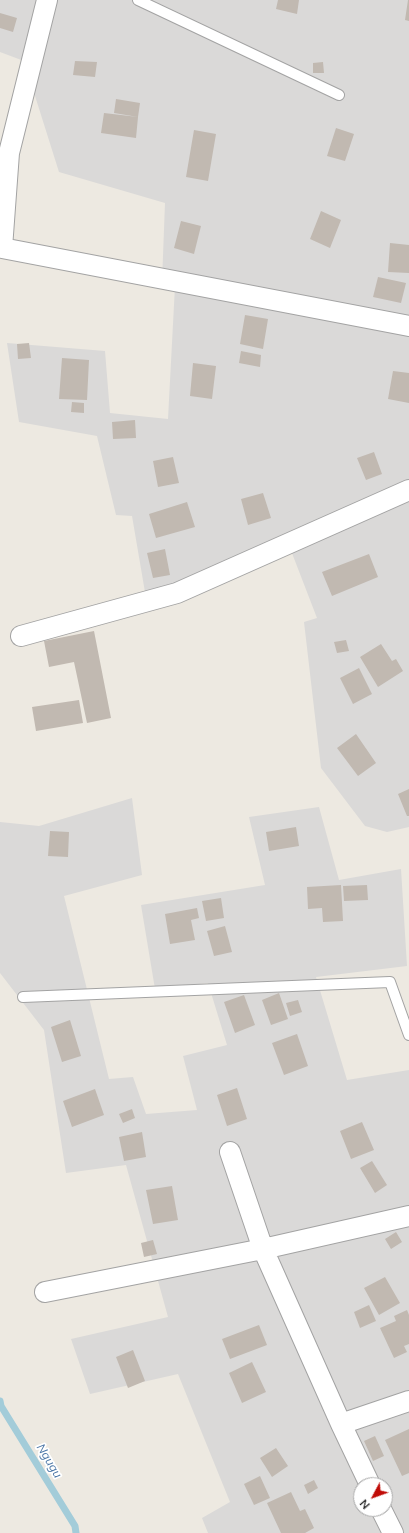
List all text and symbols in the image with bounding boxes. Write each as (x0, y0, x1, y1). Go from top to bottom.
water label: Ngugu (33, 1441, 65, 1481)
north arrow (353, 1477, 393, 1517)
text: N (357, 1496, 373, 1512)

